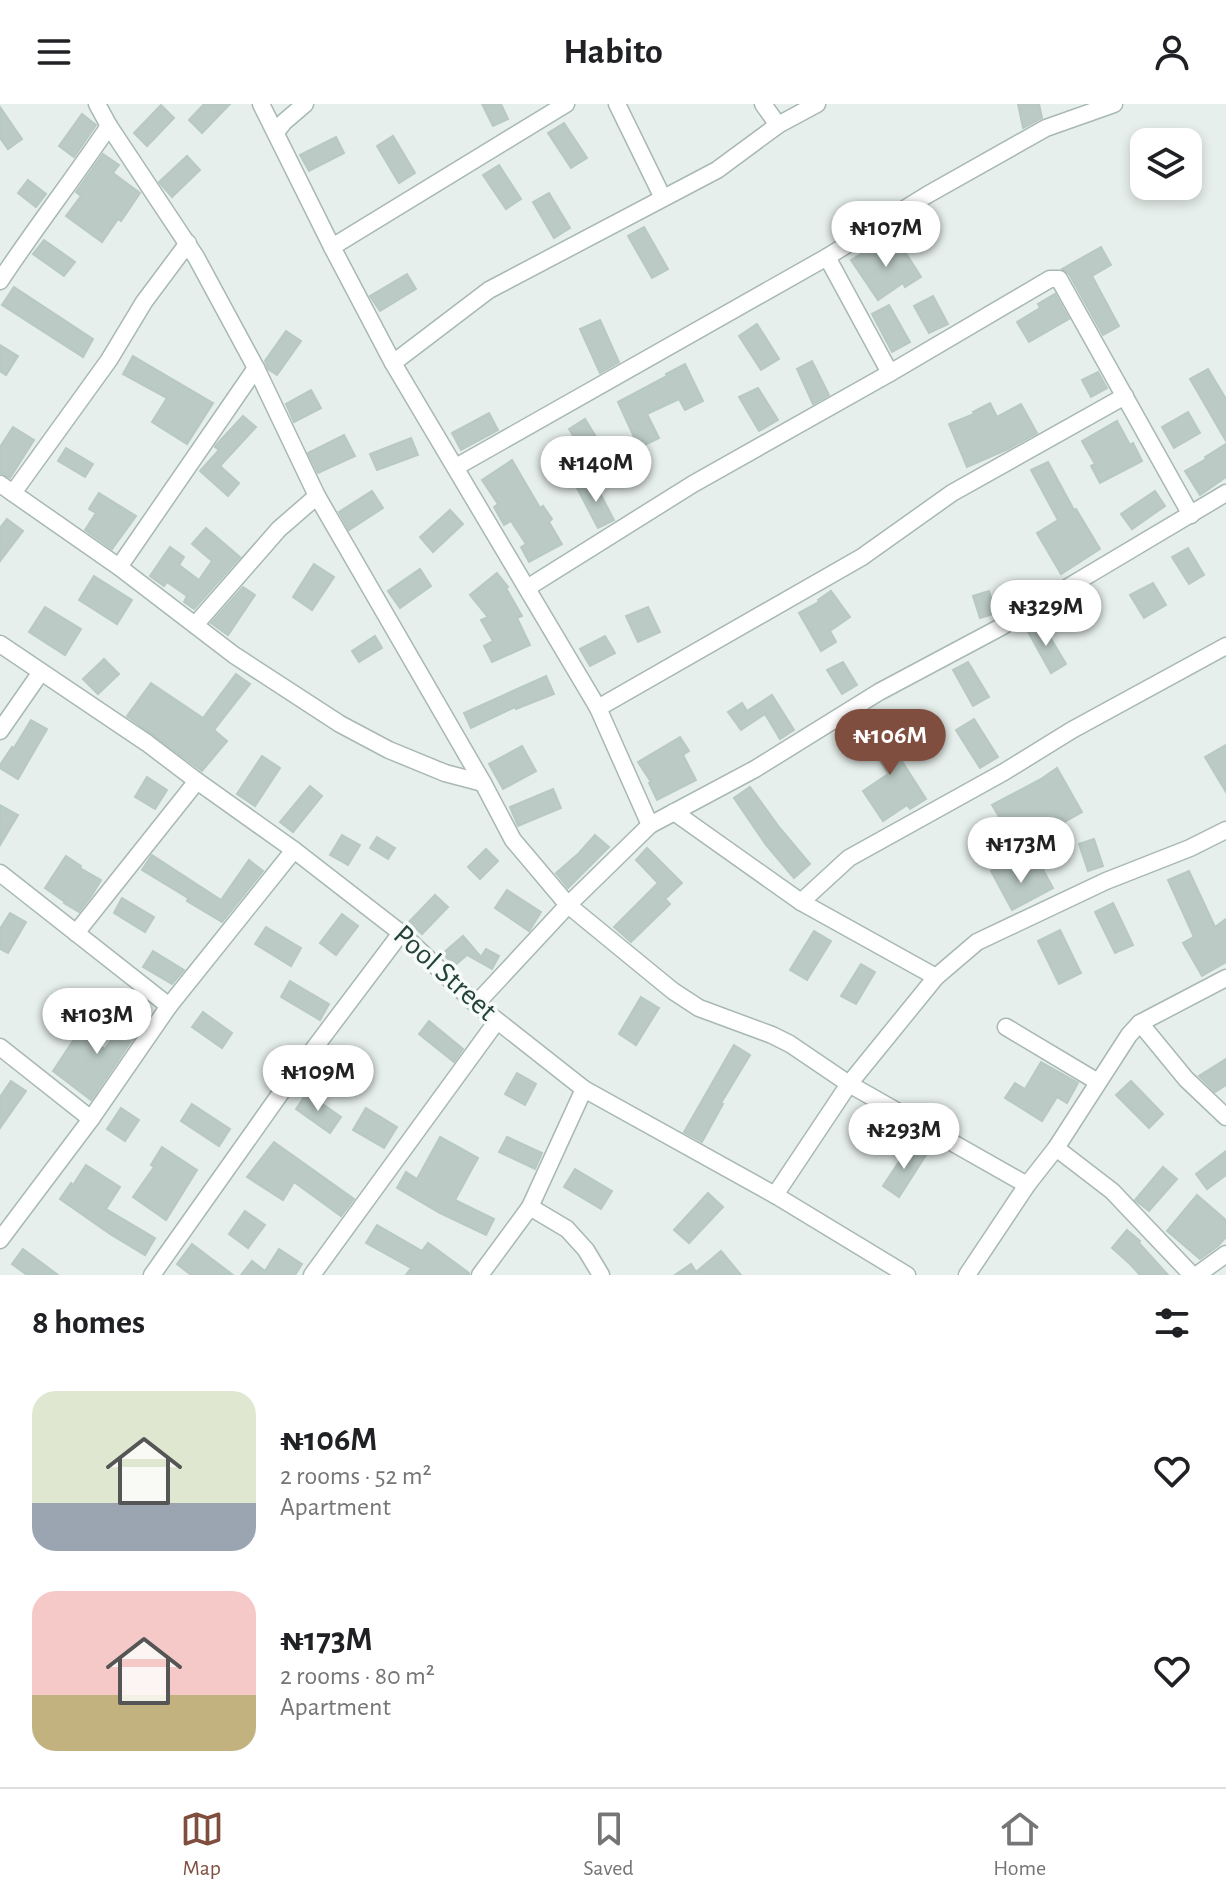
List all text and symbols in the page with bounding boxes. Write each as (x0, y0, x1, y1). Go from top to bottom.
icon: menu (32, 30, 76, 74)
icon: person (1150, 30, 1194, 74)
text: Habito (563, 34, 663, 70)
map controls (1130, 128, 1202, 200)
button: layers (1130, 128, 1202, 200)
pin: ₦107M (830, 201, 942, 269)
text: ₦107M (849, 214, 923, 240)
pin: ₦140M (540, 436, 652, 504)
text: ₦140M (558, 449, 634, 475)
pin: ₦329M (990, 580, 1102, 648)
text: ₦329M (1008, 593, 1084, 619)
pin: ₦106M (834, 709, 946, 777)
text: ₦106M (853, 722, 927, 748)
pin: ₦173M (965, 817, 1077, 885)
text: ₦173M (986, 830, 1056, 856)
street label: Pool Street (388, 919, 502, 1027)
pin: ₦103M (41, 988, 153, 1056)
text: ₦103M (60, 1001, 134, 1027)
pin: ₦109M (262, 1045, 374, 1113)
text: ₦109M (281, 1058, 355, 1084)
pin: ₦293M (848, 1103, 960, 1171)
text: ₦293M (866, 1116, 942, 1142)
icon: filters (1150, 1301, 1194, 1345)
text: 8 homes (32, 1306, 145, 1340)
icon: home (96, 1423, 192, 1519)
text: ₦106M (280, 1423, 377, 1457)
icon: heart (1150, 1449, 1194, 1493)
text: 2 rooms · 52 m² (280, 1463, 432, 1489)
text: Apartment (280, 1494, 391, 1520)
icon: home (96, 1623, 192, 1719)
text: ₦173M (280, 1623, 373, 1657)
icon: heart (1150, 1649, 1194, 1693)
text: 2 rooms · 80 m² (280, 1663, 435, 1689)
text: Apartment (280, 1694, 391, 1720)
tab: Map (180, 1807, 224, 1881)
tab: Saved (583, 1807, 634, 1881)
tab: Home (993, 1807, 1046, 1881)

